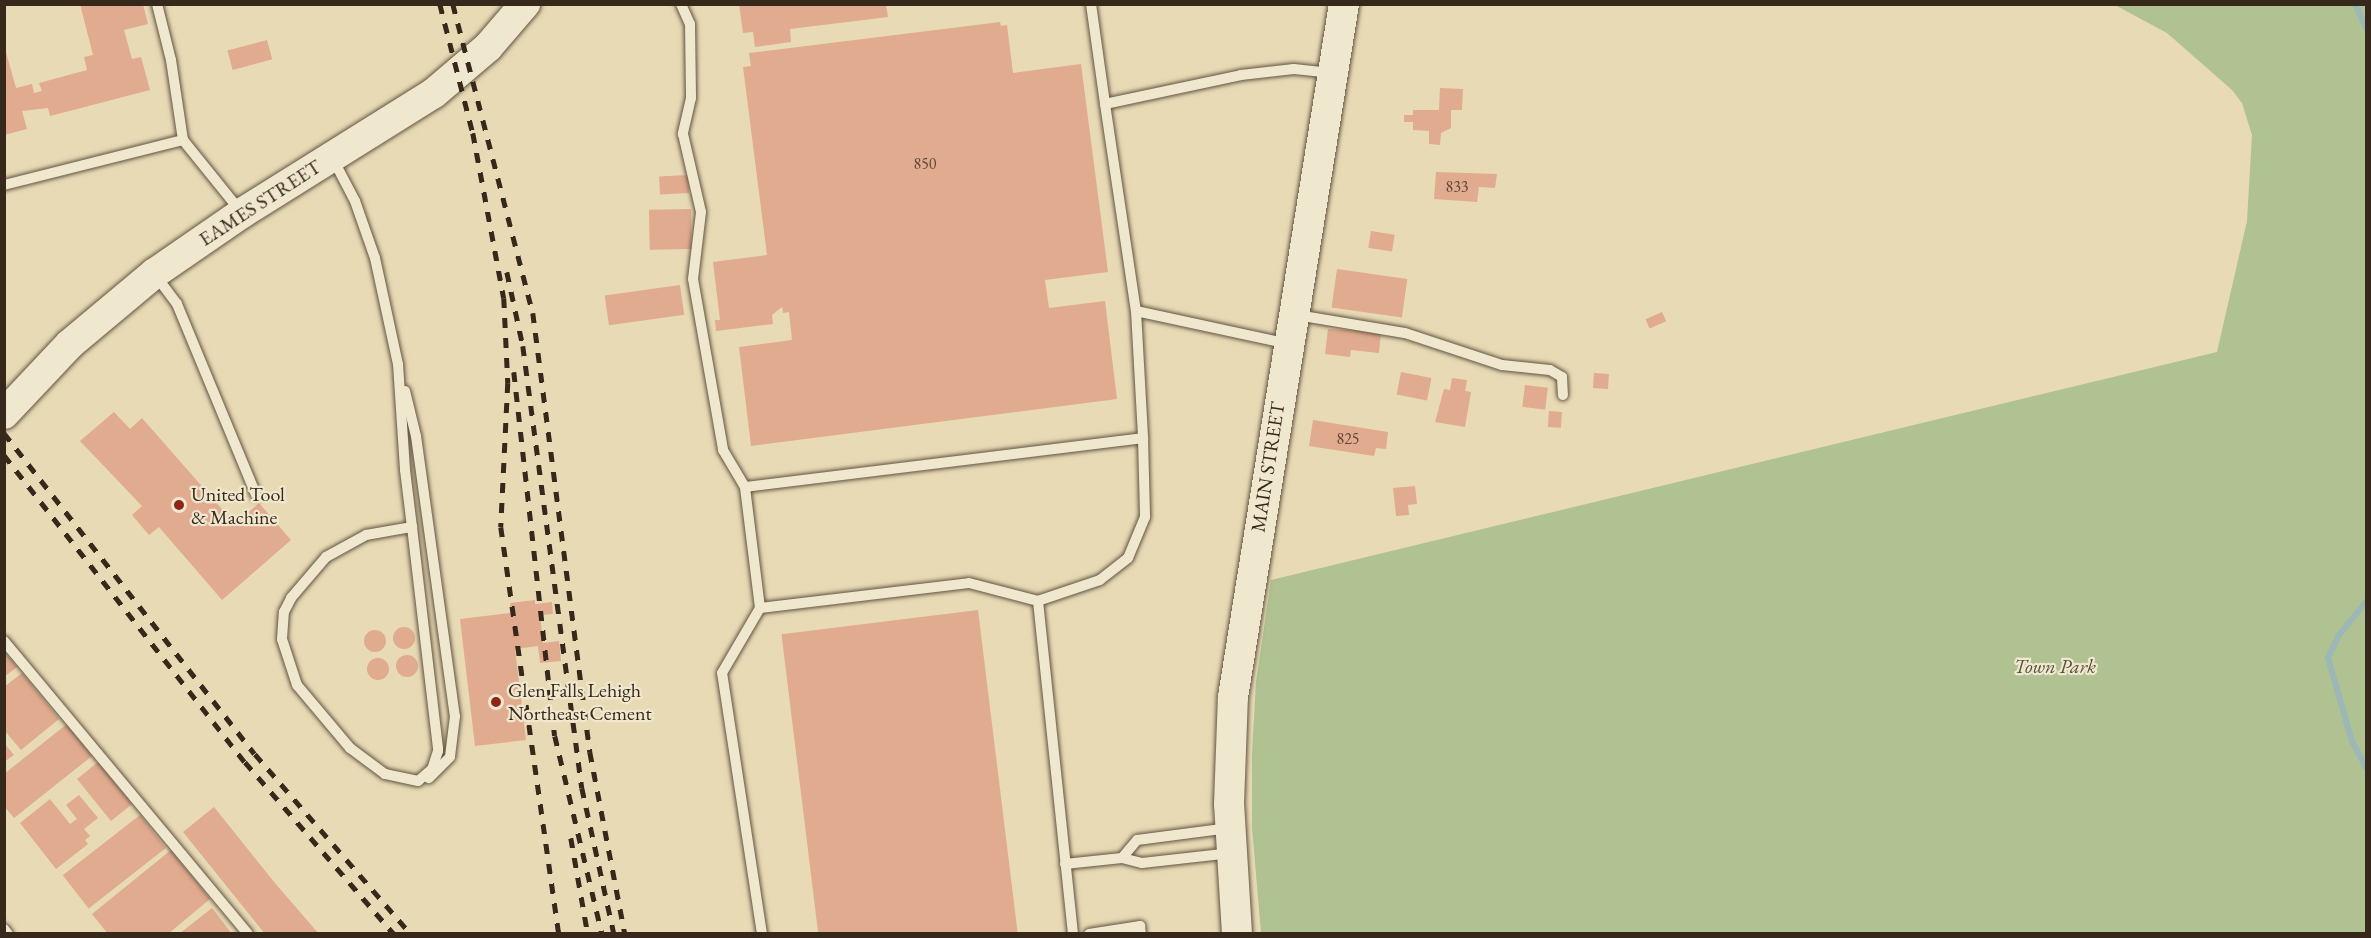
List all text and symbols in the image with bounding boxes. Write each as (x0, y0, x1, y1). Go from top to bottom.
house number: 850 (913, 154, 937, 174)
street label: EAMES STREET (194, 155, 326, 251)
house number: 833 (1445, 177, 1469, 197)
street label: MAIN STREET (1246, 400, 1290, 534)
house number: 825 (1336, 429, 1360, 449)
place label: United Tool & Machine (191, 482, 285, 529)
marker: United Tool & Machine (172, 498, 186, 512)
park label: Town Park (2014, 654, 2096, 678)
place label: Glen Falls Lehigh Northeast Cement (508, 678, 652, 725)
marker: Glen Falls Lehigh Northeast Cement (489, 695, 503, 709)

